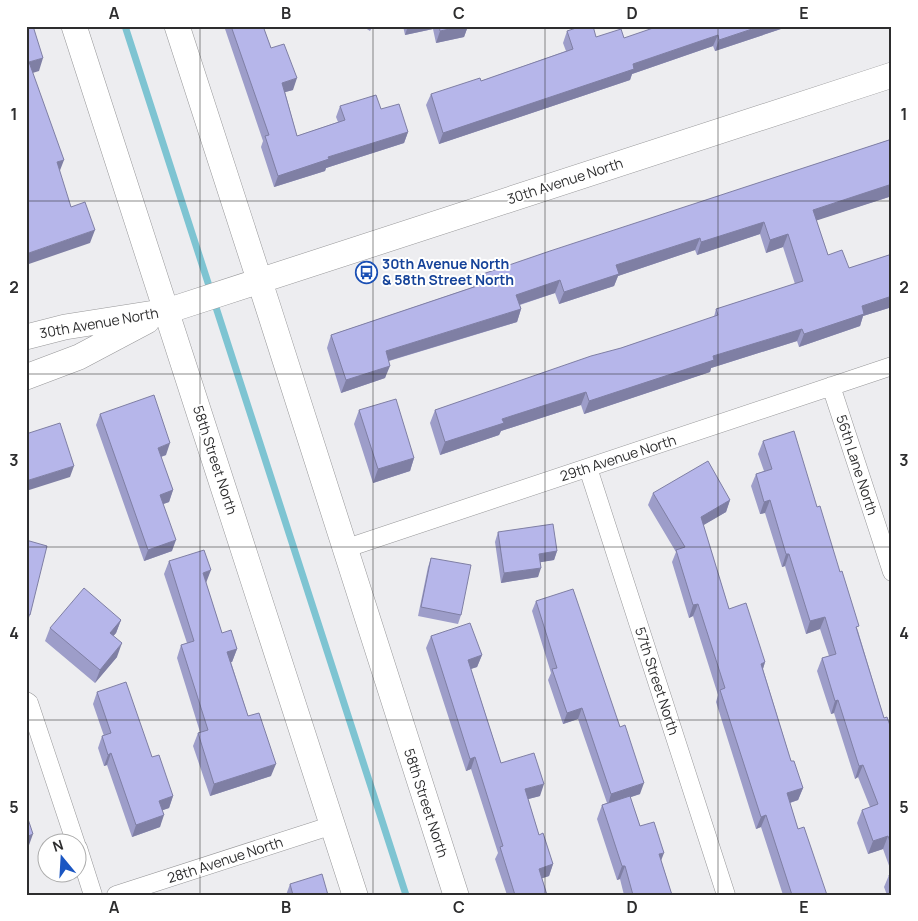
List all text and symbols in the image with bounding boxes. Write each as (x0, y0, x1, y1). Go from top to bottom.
text: A (109, 2, 120, 24)
text: B (281, 2, 291, 24)
text: C (453, 2, 465, 24)
text: D (626, 2, 638, 24)
text: E (799, 2, 809, 24)
text: 1 (10, 103, 18, 125)
text: 1 (900, 103, 908, 125)
street label: 30th Avenue North (505, 153, 625, 208)
place label: 30th Avenue North & 58th Street North (382, 254, 514, 289)
bus stop icon: 30th Avenue North & 58th Street North (354, 260, 378, 284)
text: 2 (9, 276, 19, 298)
text: 2 (899, 276, 909, 298)
street label: 30th Avenue North (38, 303, 160, 342)
street label: 58th Street North (189, 403, 242, 517)
street label: 56th Lane North (832, 412, 883, 517)
street label: 29th Avenue North (557, 430, 678, 485)
text: 3 (9, 449, 19, 471)
text: 3 (899, 449, 909, 471)
text: 4 (9, 622, 19, 644)
text: 4 (899, 622, 909, 644)
street label: 57th Street North (631, 624, 684, 737)
street label: 58th Street North (400, 746, 453, 860)
text: 5 (9, 796, 19, 818)
text: 5 (899, 796, 909, 818)
street label: 28th Avenue North (165, 832, 285, 887)
north arrow (38, 834, 88, 884)
text: N (50, 835, 66, 856)
text: A (109, 896, 120, 918)
text: B (281, 896, 291, 918)
text: C (453, 896, 465, 918)
text: D (626, 896, 638, 918)
text: E (799, 896, 809, 918)

